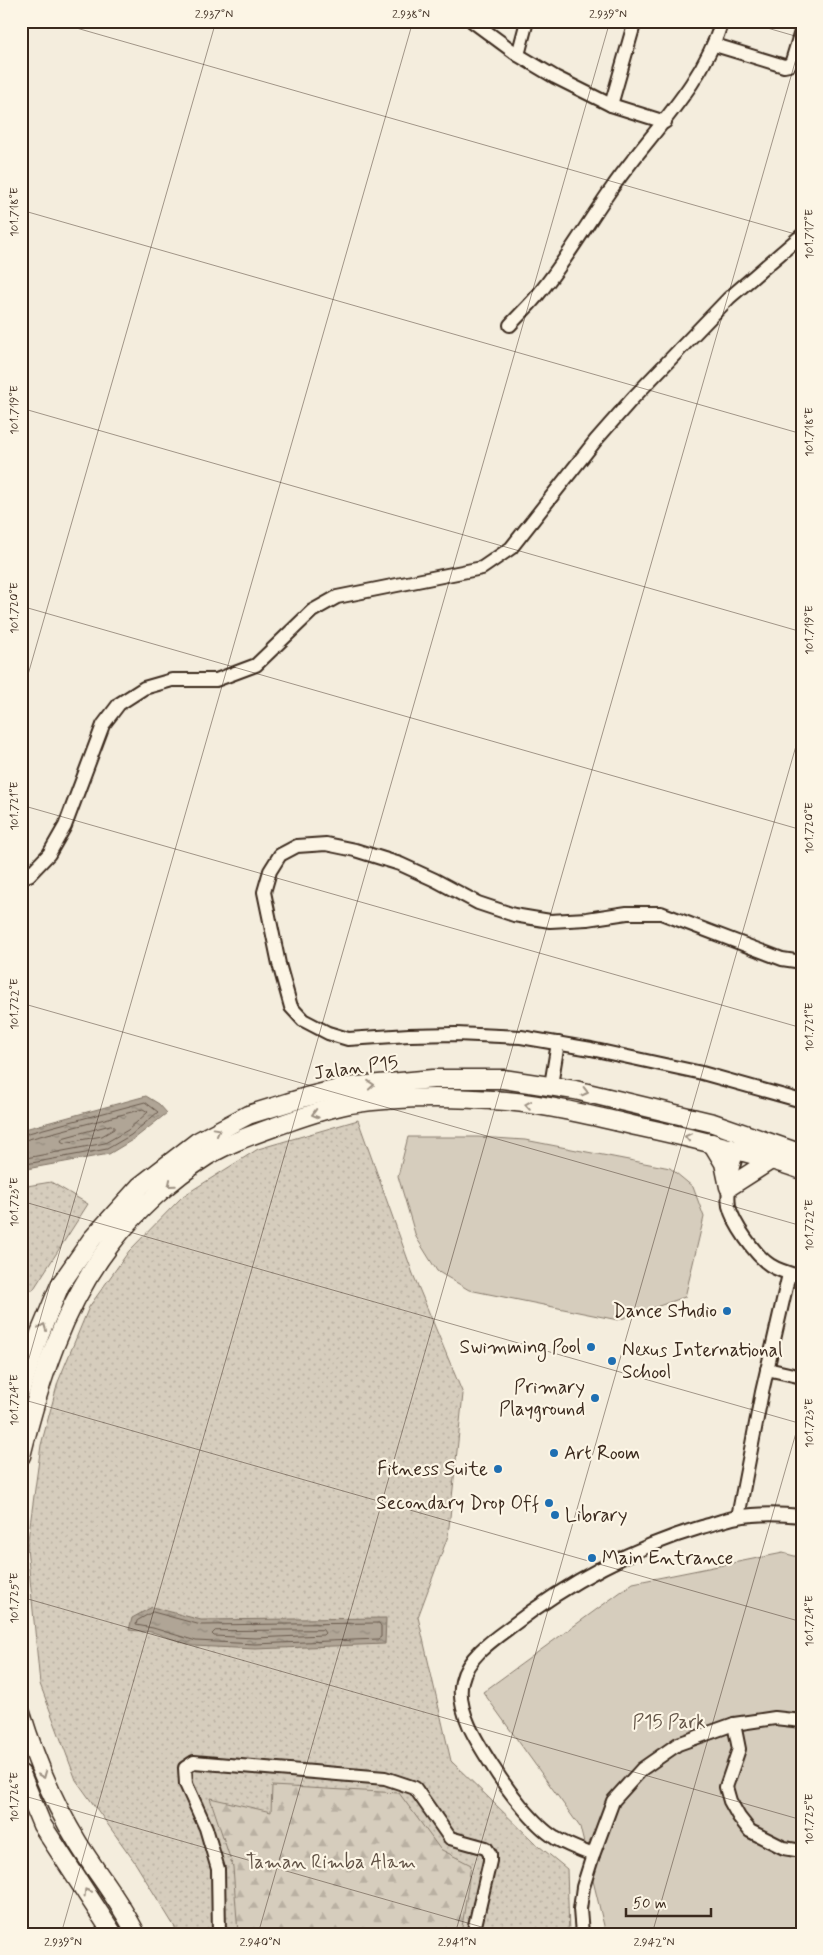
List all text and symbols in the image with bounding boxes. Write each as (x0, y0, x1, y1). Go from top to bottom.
text: 2.937°N (195, 7, 233, 23)
text: 2.938°N (392, 7, 430, 23)
text: 2.939°N (589, 7, 627, 23)
text: 101.718°E (7, 187, 23, 237)
text: 101.717°E (802, 209, 818, 259)
text: 101.719°E (7, 385, 23, 435)
text: 101.718°E (802, 407, 818, 457)
text: 101.720°E (7, 582, 23, 634)
text: 101.719°E (802, 605, 818, 655)
text: 101.721°E (7, 781, 23, 831)
text: 101.720°E (802, 802, 818, 854)
text: 101.722°E (7, 978, 23, 1030)
text: 101.721°E (802, 1002, 818, 1052)
street label: Jalan P15 (312, 1050, 400, 1086)
one-way arrow (368, 1079, 376, 1090)
one-way arrow (581, 1086, 590, 1097)
one-way arrow (524, 1100, 533, 1110)
one-way arrow (312, 1108, 320, 1118)
one-way arrow (212, 1128, 221, 1138)
one-way arrow (683, 1132, 692, 1143)
text: 101.723°E (7, 1177, 23, 1227)
one-way arrow (167, 1179, 176, 1188)
text: 101.722°E (802, 1199, 818, 1251)
place label: Dance Studio (613, 1299, 717, 1324)
marker: Dance Studio (721, 1305, 733, 1317)
one-way arrow (36, 1323, 47, 1332)
place label: Swimming Pool (460, 1335, 581, 1362)
place label: Nexus International School (622, 1338, 783, 1385)
marker: Swimming Pool (585, 1341, 597, 1353)
marker: Nexus International School (606, 1355, 618, 1367)
text: 101.724°E (7, 1374, 23, 1426)
place label: Primary Playground (499, 1375, 585, 1423)
marker: Primary Playground (589, 1392, 601, 1404)
text: 101.723°E (802, 1398, 818, 1448)
place label: Art Room (564, 1441, 640, 1466)
marker: Art Room (548, 1447, 560, 1459)
place label: Fitness Suite (377, 1457, 488, 1482)
marker: Fitness Suite (492, 1463, 504, 1475)
place label: Secondary Drop Off (376, 1491, 539, 1516)
marker: Secondary Drop Off (543, 1497, 555, 1509)
place label: Library (565, 1503, 628, 1528)
marker: Library (549, 1509, 561, 1521)
place label: Main Entrance (602, 1546, 733, 1571)
marker: Main Entrance (586, 1552, 598, 1564)
text: 101.725°E (7, 1572, 23, 1624)
text: 101.724°E (802, 1595, 818, 1647)
park label: P15 Park (633, 1710, 705, 1735)
one-way arrow (37, 1770, 48, 1779)
text: 101.726°E (7, 1772, 23, 1822)
text: 101.725°E (802, 1793, 818, 1845)
park label: Taman Rimba Alam (246, 1850, 416, 1875)
scale bar (626, 1885, 710, 1917)
one-way arrow (83, 1889, 93, 1898)
text: 50 m (633, 1894, 667, 1914)
text: 2.939°N (44, 1935, 82, 1951)
text: 2.940°N (239, 1935, 281, 1951)
text: 2.941°N (438, 1935, 476, 1951)
text: 2.942°N (633, 1935, 675, 1951)

